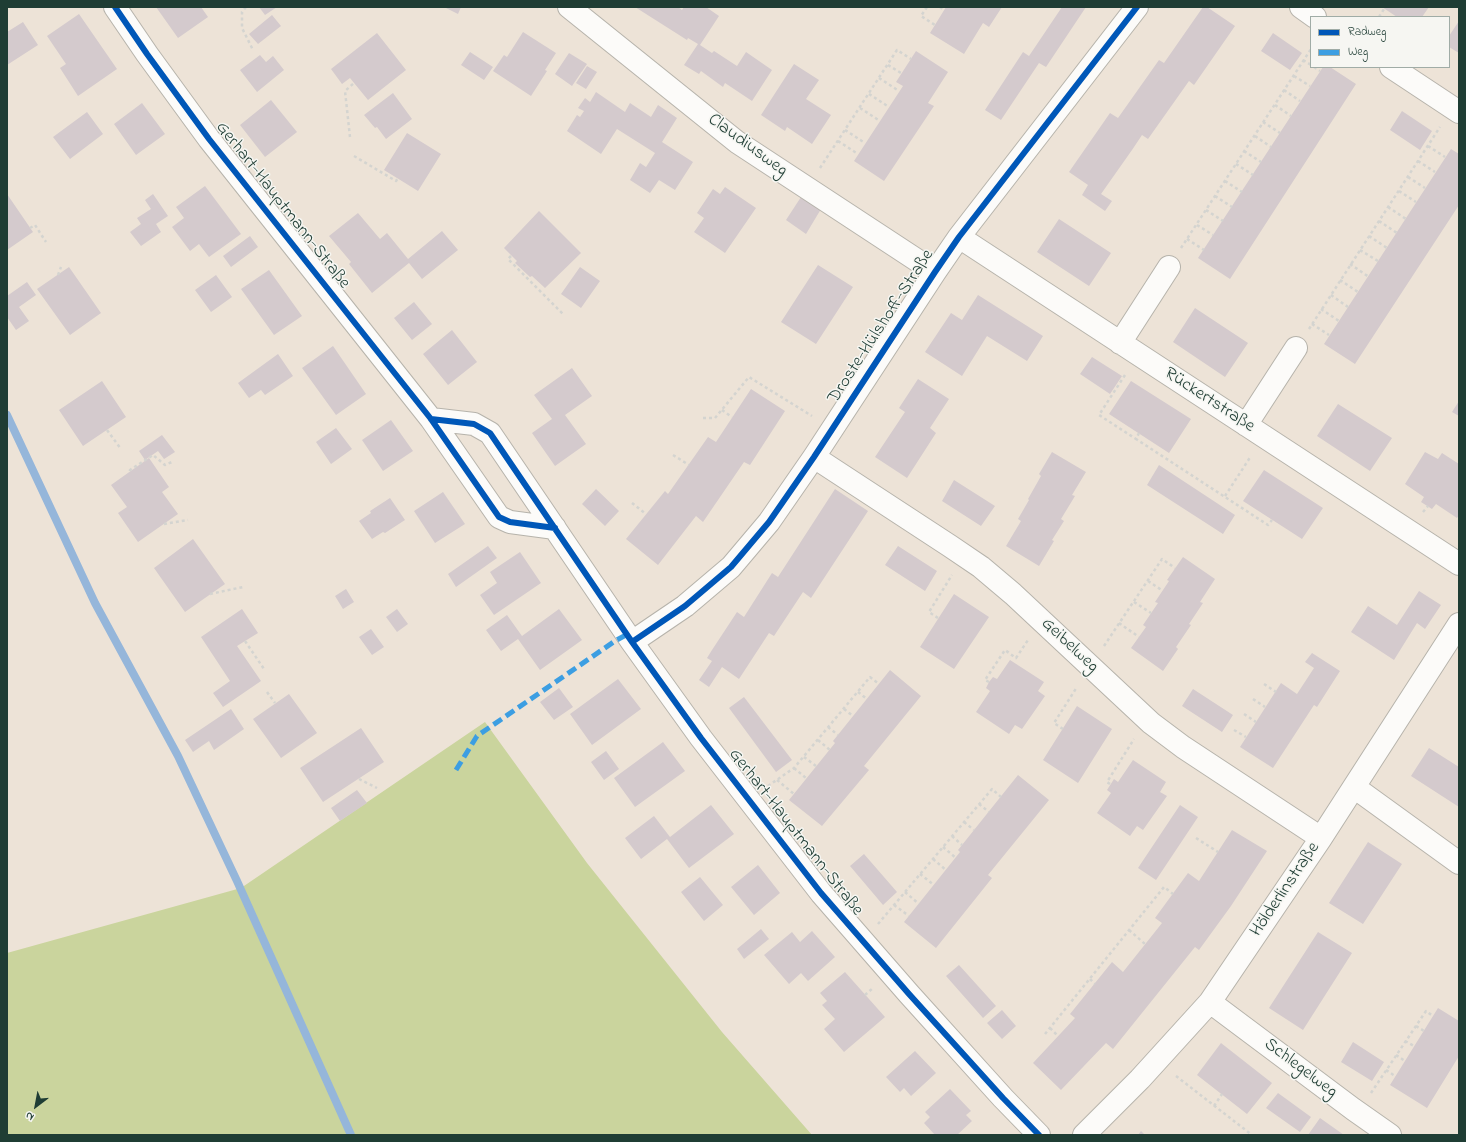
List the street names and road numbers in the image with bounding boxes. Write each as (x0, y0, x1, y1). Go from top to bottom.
street label: Claudiusweg (703, 110, 791, 182)
street label: Gerhart-Hauptmann-Straße (210, 118, 354, 294)
street label: Droste-Hülshoff-Straße (824, 246, 940, 408)
street label: Rückertstraße (1160, 364, 1258, 438)
street label: Geibelweg (1036, 614, 1102, 678)
street label: Gerhart-Hauptmann-Straße (723, 745, 867, 921)
street label: Hölderlinstraße (1247, 839, 1325, 941)
street label: Schlegelweg (1259, 1034, 1341, 1104)

